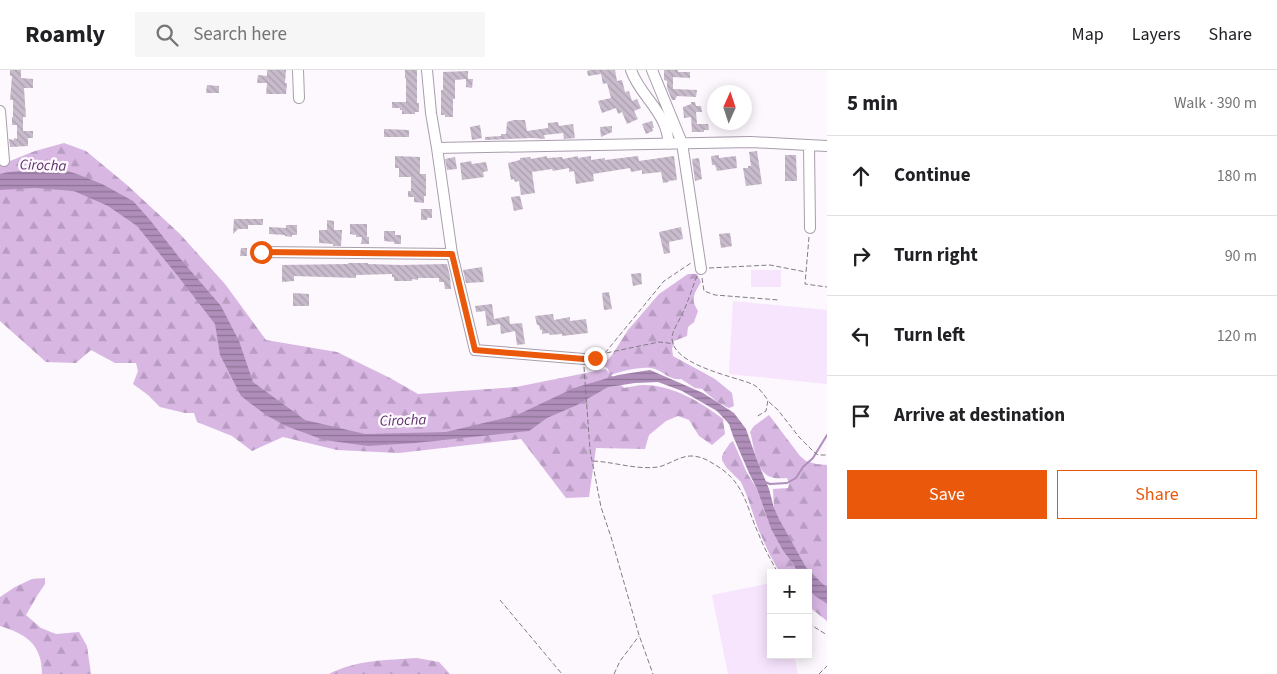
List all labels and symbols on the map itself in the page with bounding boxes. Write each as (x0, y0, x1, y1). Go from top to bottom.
north arrow (707, 85, 752, 130)
water label: Cirocha (19, 154, 67, 177)
route start (250, 241, 273, 264)
route end (584, 347, 607, 370)
water label: Cirocha (379, 409, 427, 432)

